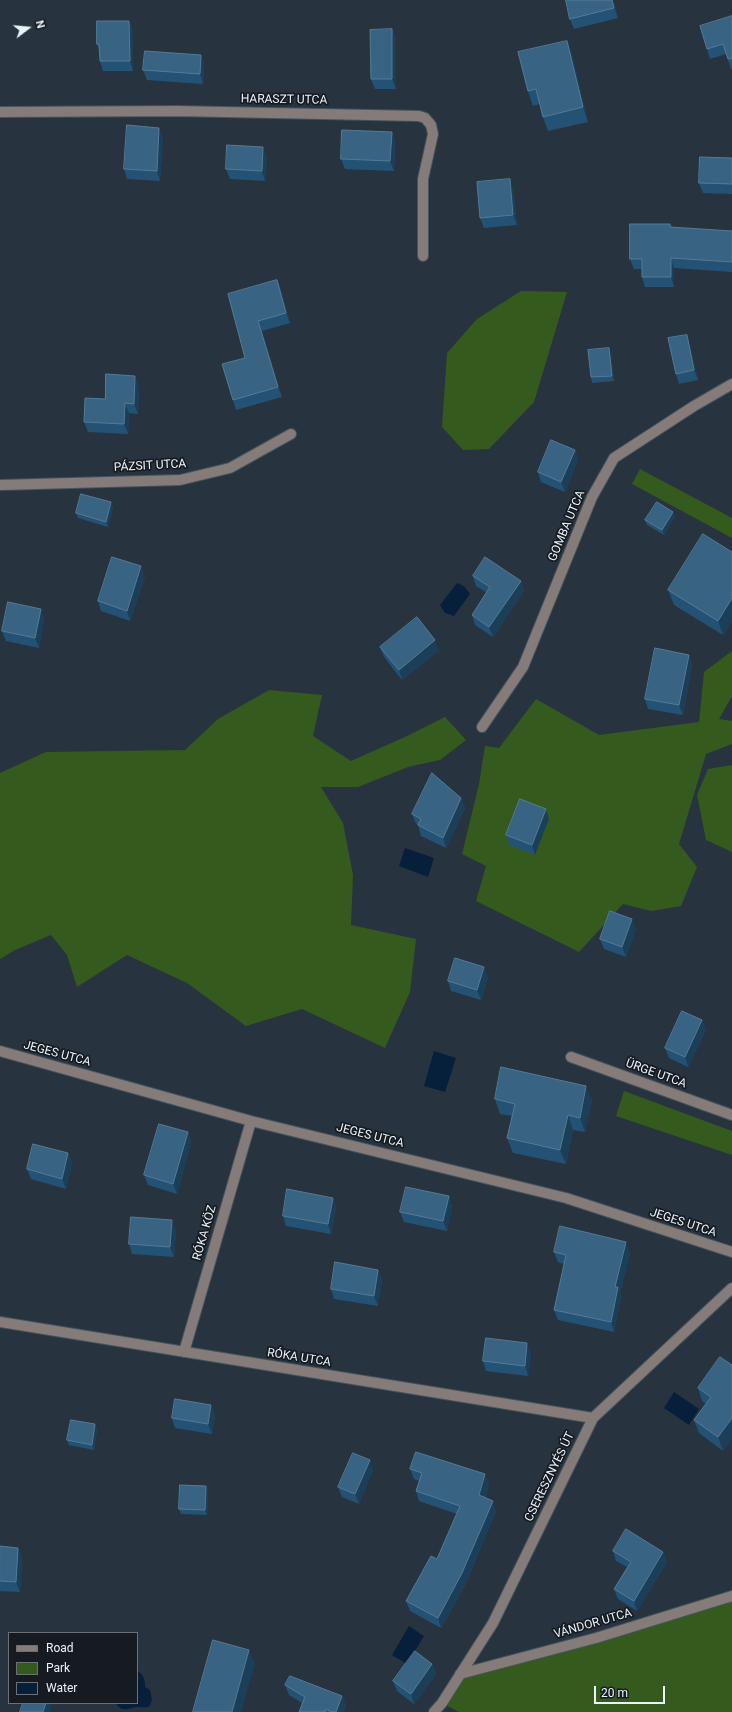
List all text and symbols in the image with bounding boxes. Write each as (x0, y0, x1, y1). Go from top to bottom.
north arrow (8, 8, 48, 48)
text: N (33, 19, 47, 30)
street label: HARASZT UTCA (241, 92, 327, 108)
street label: PÁZSIT UTCA (113, 457, 187, 475)
street label: GOMBA UTCA (546, 488, 588, 564)
street label: JEGES UTCA (22, 1038, 92, 1070)
street label: ÜRGE UTCA (624, 1056, 688, 1092)
street label: JEGES UTCA (335, 1121, 405, 1151)
street label: RÓKA KÖZ (190, 1204, 220, 1262)
street label: JEGES UTCA (648, 1205, 718, 1241)
street label: RÓKA UTCA (266, 1346, 332, 1370)
street label: CSERESZNYÉS ÚT (522, 1430, 578, 1524)
street label: VÁNDOR UTCA (552, 1606, 634, 1642)
legend (8, 1632, 138, 1704)
text: Road (46, 1641, 74, 1655)
text: Park (46, 1661, 70, 1675)
scale bar (596, 1678, 667, 1704)
text: Water (46, 1681, 77, 1695)
text: 20 m (601, 1686, 628, 1700)

